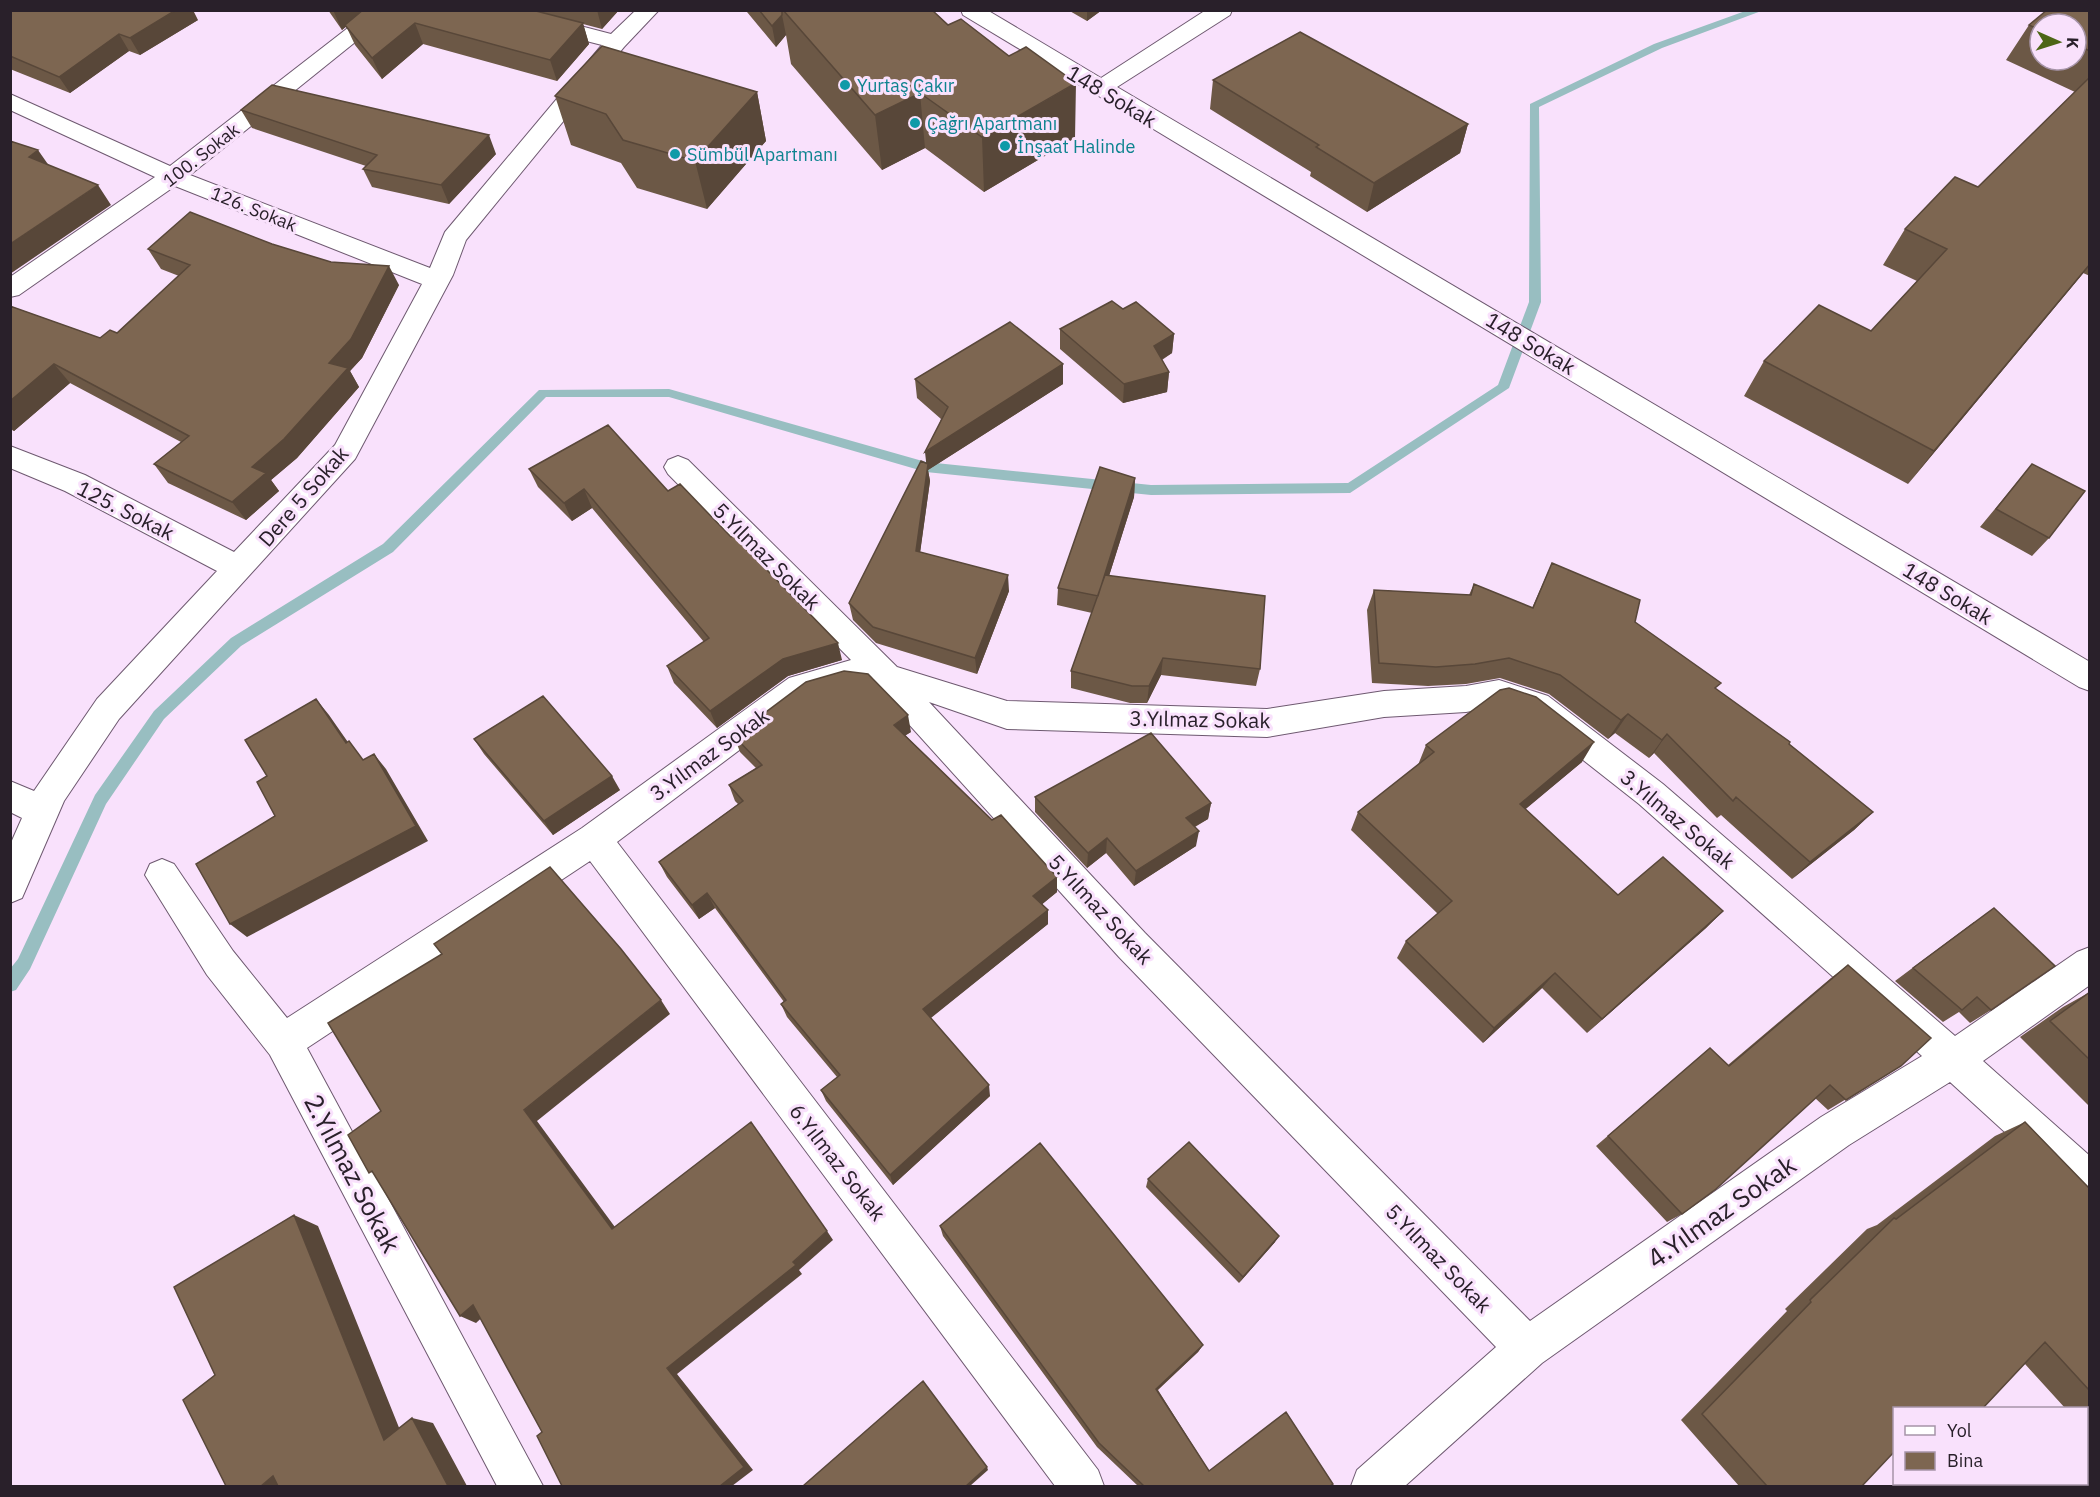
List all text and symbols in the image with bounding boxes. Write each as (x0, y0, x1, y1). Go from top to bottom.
north arrow (2028, 12, 2088, 72)
text: K (2063, 37, 2083, 49)
street label: 148 Sokak (1062, 58, 1162, 134)
place label: Yurtaş Çakır (857, 74, 955, 97)
marker: Yurtaş Çakır (838, 78, 852, 92)
place label: Çağrı Apartmanı (927, 112, 1057, 135)
marker: Çağrı Apartmanı (908, 116, 922, 130)
street label: 100. Sokak (158, 118, 244, 192)
place label: İnşaat Halinde (1017, 135, 1135, 158)
marker: İnşaat Halinde (998, 139, 1012, 153)
place label: Sümbül Apartmanı (687, 143, 838, 166)
marker: Sümbül Apartmanı (668, 147, 682, 161)
street label: 126. Sokak (208, 181, 301, 237)
street label: 148 Sokak (1481, 305, 1581, 381)
street label: Dere 5 Sokak (252, 440, 354, 552)
street label: 125. Sokak (73, 474, 179, 546)
street label: 5.Yılmaz Sokak (707, 496, 827, 616)
street label: 148 Sokak (1898, 555, 1998, 631)
street label: 3.Yılmaz Sokak (644, 701, 774, 807)
street label: 3.Yılmaz Sokak (1129, 704, 1271, 734)
street label: 3.Yılmaz Sokak (1615, 763, 1741, 875)
street label: 5.Yılmaz Sokak (1043, 848, 1159, 970)
street label: 2.Yılmaz Sokak (297, 1088, 409, 1258)
street label: 6.Yılmaz Sokak (784, 1098, 892, 1226)
street label: 4.Yılmaz Sokak (1640, 1147, 1803, 1275)
street label: 5.Yılmaz Sokak (1380, 1198, 1498, 1318)
legend (1893, 1407, 2088, 1485)
text: Yol (1947, 1419, 1972, 1442)
text: Bina (1947, 1449, 1983, 1472)

